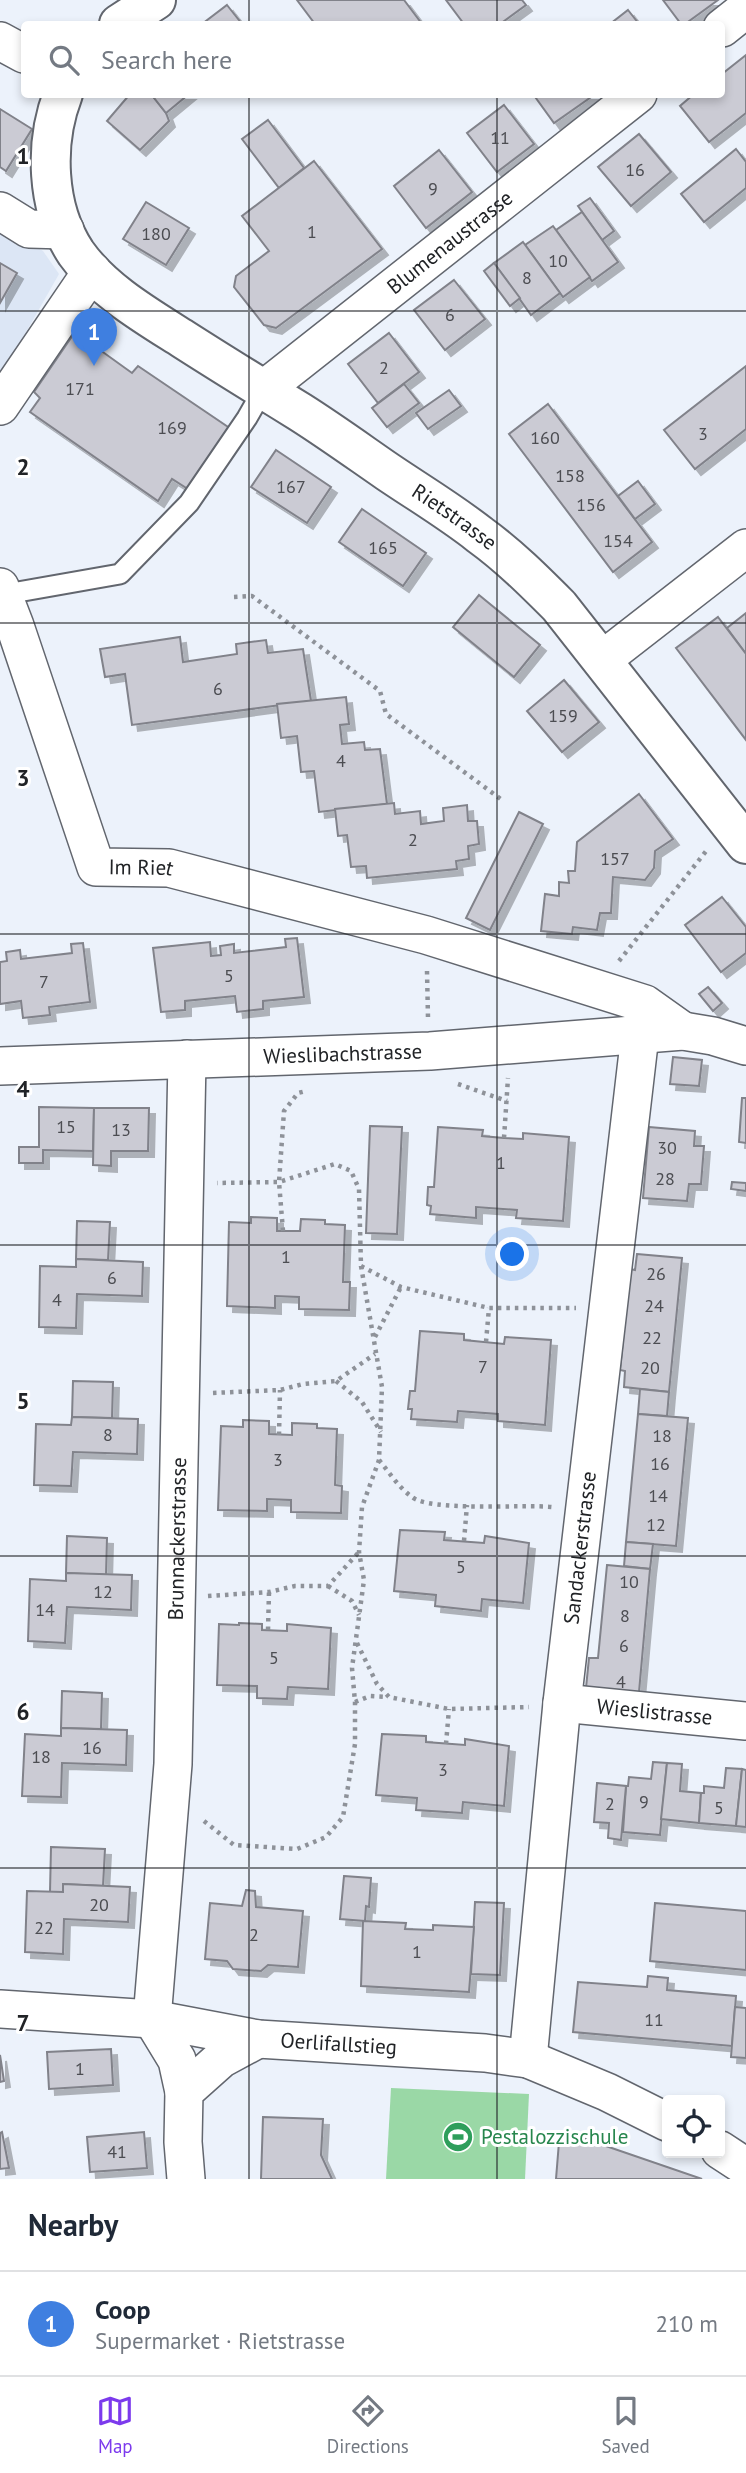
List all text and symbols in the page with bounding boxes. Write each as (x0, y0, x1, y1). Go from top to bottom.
search box (21, 21, 725, 98)
icon: search (45, 41, 83, 79)
text: Search here (101, 43, 232, 76)
house number: 11 (490, 126, 510, 149)
text: 1 (16, 141, 30, 170)
house number: 16 (625, 158, 645, 181)
house number: 9 (428, 177, 438, 200)
street label: Blumenaustrasse (381, 184, 518, 300)
house number: 1 (307, 220, 317, 243)
house number: 180 (141, 222, 171, 245)
house number: 10 (548, 249, 568, 272)
house number: 8 (522, 266, 532, 289)
house number: 6 (445, 303, 455, 326)
pin: 1 (71, 308, 117, 366)
house number: 2 (379, 356, 389, 379)
house number: 171 (65, 377, 95, 400)
house number: 169 (157, 416, 187, 439)
house number: 3 (698, 422, 708, 445)
house number: 160 (530, 426, 560, 449)
text: 2 (16, 452, 30, 481)
house number: 158 (555, 464, 585, 487)
house number: 167 (276, 475, 306, 498)
street label: Rietstrasse (407, 478, 503, 556)
house number: 156 (576, 493, 606, 516)
house number: 154 (603, 529, 633, 552)
house number: 165 (368, 536, 398, 559)
house number: 6 (213, 677, 223, 700)
house number: 159 (548, 704, 578, 727)
house number: 4 (336, 749, 346, 772)
text: 3 (16, 763, 30, 792)
house number: 2 (408, 828, 418, 851)
house number: 157 (600, 847, 630, 870)
street label: Im Riet (108, 853, 177, 882)
house number: 5 (224, 964, 234, 987)
house number: 7 (39, 970, 49, 993)
street label: Wieslibachstrasse (263, 1037, 423, 1070)
text: 4 (16, 1074, 30, 1103)
house number: 15 (56, 1115, 76, 1138)
house number: 13 (111, 1118, 131, 1141)
house number: 30 (657, 1136, 677, 1159)
house number: 1 (496, 1151, 506, 1174)
house number: 28 (655, 1167, 675, 1190)
your location (495, 1237, 529, 1271)
house number: 1 (281, 1245, 291, 1268)
house number: 26 (646, 1262, 666, 1285)
house number: 6 (107, 1266, 117, 1289)
house number: 4 (52, 1288, 62, 1311)
house number: 24 (644, 1294, 664, 1317)
house number: 22 (642, 1326, 662, 1349)
house number: 7 (478, 1355, 488, 1378)
house number: 20 (640, 1356, 660, 1379)
text: 5 (16, 1386, 30, 1415)
house number: 8 (103, 1423, 113, 1446)
house number: 18 (652, 1424, 672, 1447)
house number: 3 (273, 1448, 283, 1471)
house number: 16 (650, 1452, 670, 1475)
street label: Brunnackerstrasse (162, 1457, 192, 1621)
street label: Sandackerstrasse (557, 1470, 602, 1626)
house number: 14 (648, 1484, 668, 1507)
house number: 12 (646, 1513, 666, 1536)
house number: 5 (456, 1555, 466, 1578)
house number: 10 (619, 1570, 639, 1593)
house number: 12 (93, 1580, 113, 1603)
house number: 14 (35, 1598, 55, 1621)
house number: 8 (620, 1604, 630, 1627)
house number: 6 (619, 1634, 629, 1657)
house number: 5 (269, 1646, 279, 1669)
house number: 4 (616, 1670, 626, 1693)
street label: Wieslistrasse (595, 1692, 714, 1731)
text: 6 (16, 1697, 30, 1726)
house number: 16 (82, 1736, 102, 1759)
house number: 18 (31, 1745, 51, 1768)
house number: 3 (438, 1758, 448, 1781)
house number: 9 (639, 1790, 649, 1813)
house number: 2 (605, 1792, 615, 1815)
house number: 5 (714, 1796, 724, 1819)
house number: 20 (89, 1893, 109, 1916)
house number: 22 (34, 1916, 54, 1939)
house number: 2 (249, 1923, 259, 1946)
house number: 1 (412, 1940, 422, 1963)
text: 7 (16, 2008, 30, 2037)
house number: 11 (644, 2008, 664, 2031)
street label: Oerlifallstieg (280, 2026, 398, 2061)
house number: 1 (75, 2057, 85, 2080)
map controls (662, 2095, 725, 2158)
button: locate (662, 2095, 725, 2158)
sports icon: Pestalozzischule (441, 2120, 475, 2154)
place label: Pestalozzischule (481, 2123, 628, 2150)
house number: 41 (107, 2140, 127, 2163)
text: Nearby (28, 2205, 118, 2244)
text: Coop (95, 2293, 151, 2326)
text: 1 (44, 2309, 58, 2338)
text: 210 m (656, 2309, 718, 2338)
text: Supermarket · Rietstrasse (95, 2326, 345, 2355)
tab: Map (96, 2392, 134, 2458)
tab: Directions (327, 2392, 409, 2458)
tab: Saved (601, 2392, 650, 2458)

